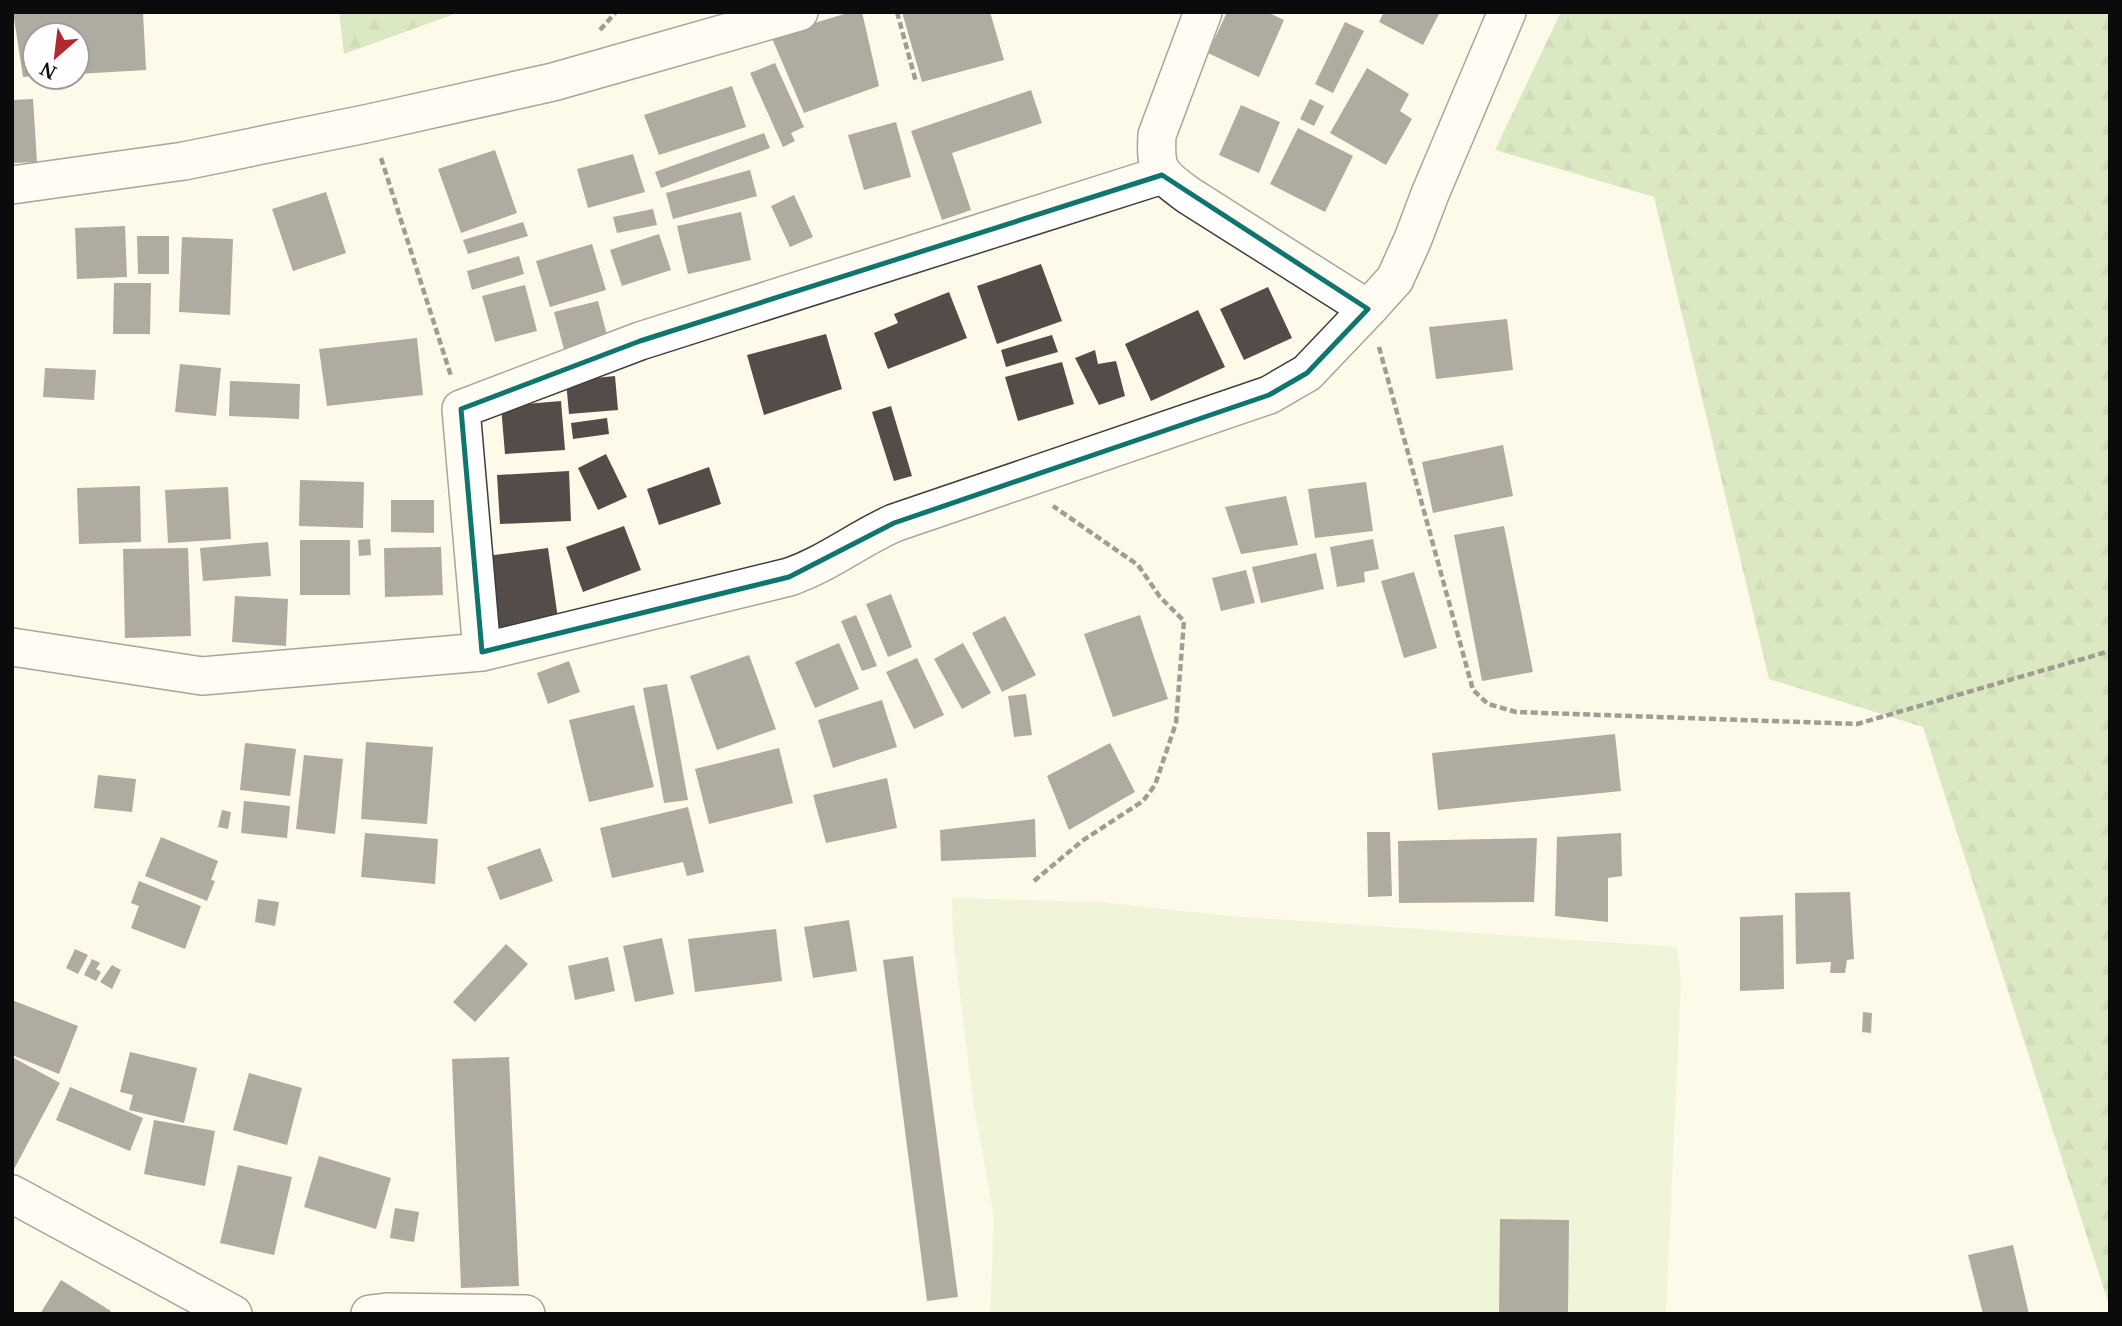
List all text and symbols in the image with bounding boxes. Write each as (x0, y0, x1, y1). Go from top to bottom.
north arrow (21, 21, 91, 91)
text: N (35, 56, 61, 86)

